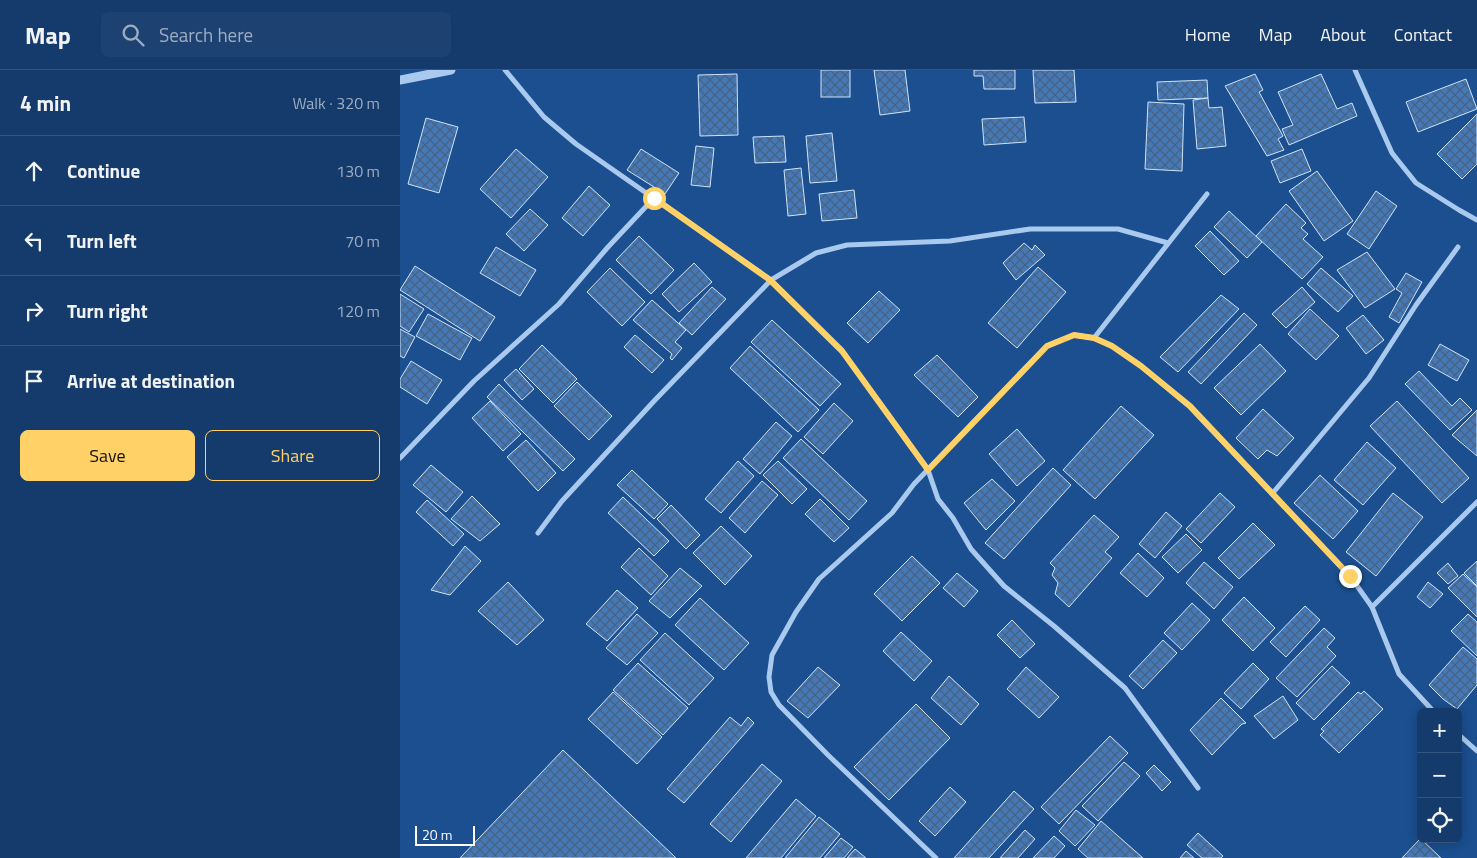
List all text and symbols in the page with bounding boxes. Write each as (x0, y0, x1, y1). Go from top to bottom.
search box (101, 12, 451, 57)
text: Map (25, 17, 71, 53)
text: Search here (159, 20, 253, 49)
icon: search (119, 21, 147, 49)
text: Home (1185, 21, 1231, 48)
text: Map (1259, 21, 1292, 48)
text: About (1320, 21, 1366, 48)
text: Contact (1394, 21, 1452, 48)
text: 4 min (20, 87, 71, 119)
text: Walk · 320 m (292, 91, 380, 115)
text: Continue (67, 156, 140, 185)
icon: ahead (20, 157, 48, 185)
text: 130 m (336, 159, 380, 183)
route start (643, 187, 666, 210)
text: Turn left (67, 226, 137, 255)
icon: left (20, 227, 48, 255)
text: 70 m (345, 229, 380, 253)
text: Turn right (67, 296, 148, 325)
icon: right (20, 297, 48, 325)
text: 120 m (336, 299, 380, 323)
text: Arrive at destination (67, 366, 235, 395)
icon: arrive (20, 367, 48, 395)
button: Save (20, 430, 195, 481)
button: Share (205, 430, 380, 481)
route end (1339, 565, 1362, 588)
map controls (1417, 708, 1462, 843)
button: + (1417, 708, 1462, 753)
button: − (1417, 753, 1462, 798)
button: locate (1417, 798, 1462, 843)
scale bar (415, 823, 475, 846)
text: 20 m (422, 824, 452, 845)

